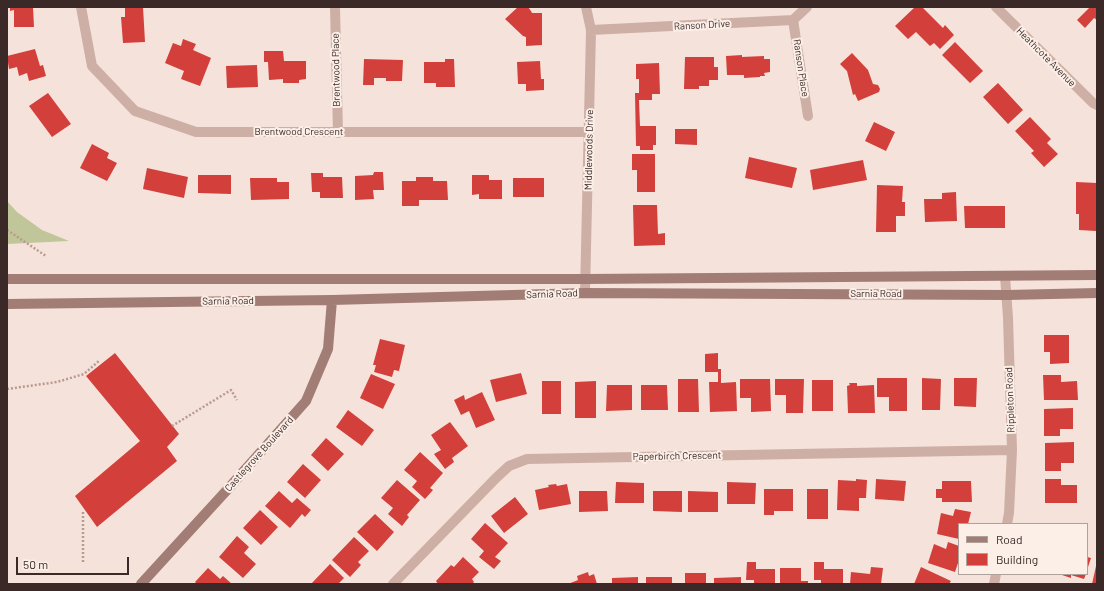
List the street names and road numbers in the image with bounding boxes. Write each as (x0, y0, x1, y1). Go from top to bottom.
street label: Ranson Drive (673, 18, 731, 32)
street label: Heathcote Avenue (1014, 25, 1078, 89)
street label: Brentwood Place (329, 33, 343, 107)
street label: Ranson Place (791, 38, 811, 98)
street label: Middlewoods Drive (582, 110, 596, 190)
street label: Brentwood Crescent (255, 126, 343, 138)
street label: Sarnia Road (526, 287, 578, 301)
street label: Sarnia Road (850, 288, 902, 300)
street label: Sarnia Road (202, 295, 254, 307)
street label: Rippleton Road (1003, 367, 1017, 433)
street label: Castlegrove Boulevard (222, 414, 296, 494)
street label: Paperbirch Crescent (632, 449, 722, 463)

